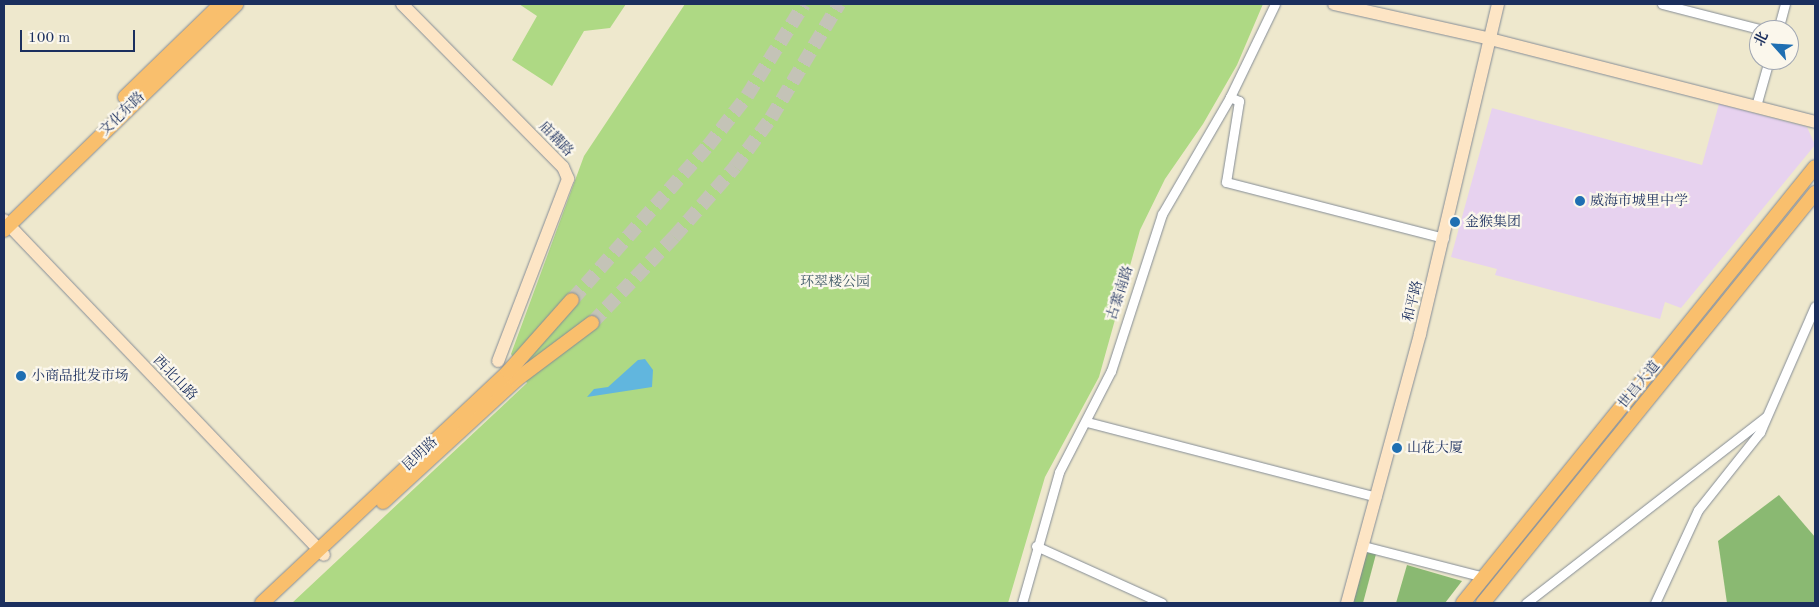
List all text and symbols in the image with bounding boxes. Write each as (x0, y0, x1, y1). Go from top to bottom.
scale bar (22, 20, 138, 52)
north arrow (1749, 20, 1799, 70)
text: 北 (1752, 30, 1771, 48)
text: 100 m (28, 31, 70, 46)
street label: 文化东路 (96, 89, 148, 139)
street label: 庙耩路 (535, 118, 577, 160)
place label: 威海市城里中学 (1590, 193, 1688, 209)
marker: 威海市城里中学 (1574, 195, 1586, 207)
place label: 金猴集团 (1465, 214, 1521, 230)
marker: 金猴集团 (1449, 216, 1461, 228)
street label: 古寨南路 (1103, 264, 1137, 322)
park label: 环翠楼公园 (800, 274, 870, 290)
street label: 和平路 (1400, 279, 1426, 323)
street label: 西北山路 (150, 352, 200, 404)
street label: 世昌大道 (1615, 358, 1663, 412)
place label: 小商品批发市场 (31, 368, 129, 384)
marker: 小商品批发市场 (15, 370, 27, 382)
street label: 昆明路 (399, 434, 441, 474)
place label: 山花大厦 (1407, 440, 1463, 456)
marker: 山花大厦 (1391, 442, 1403, 454)

